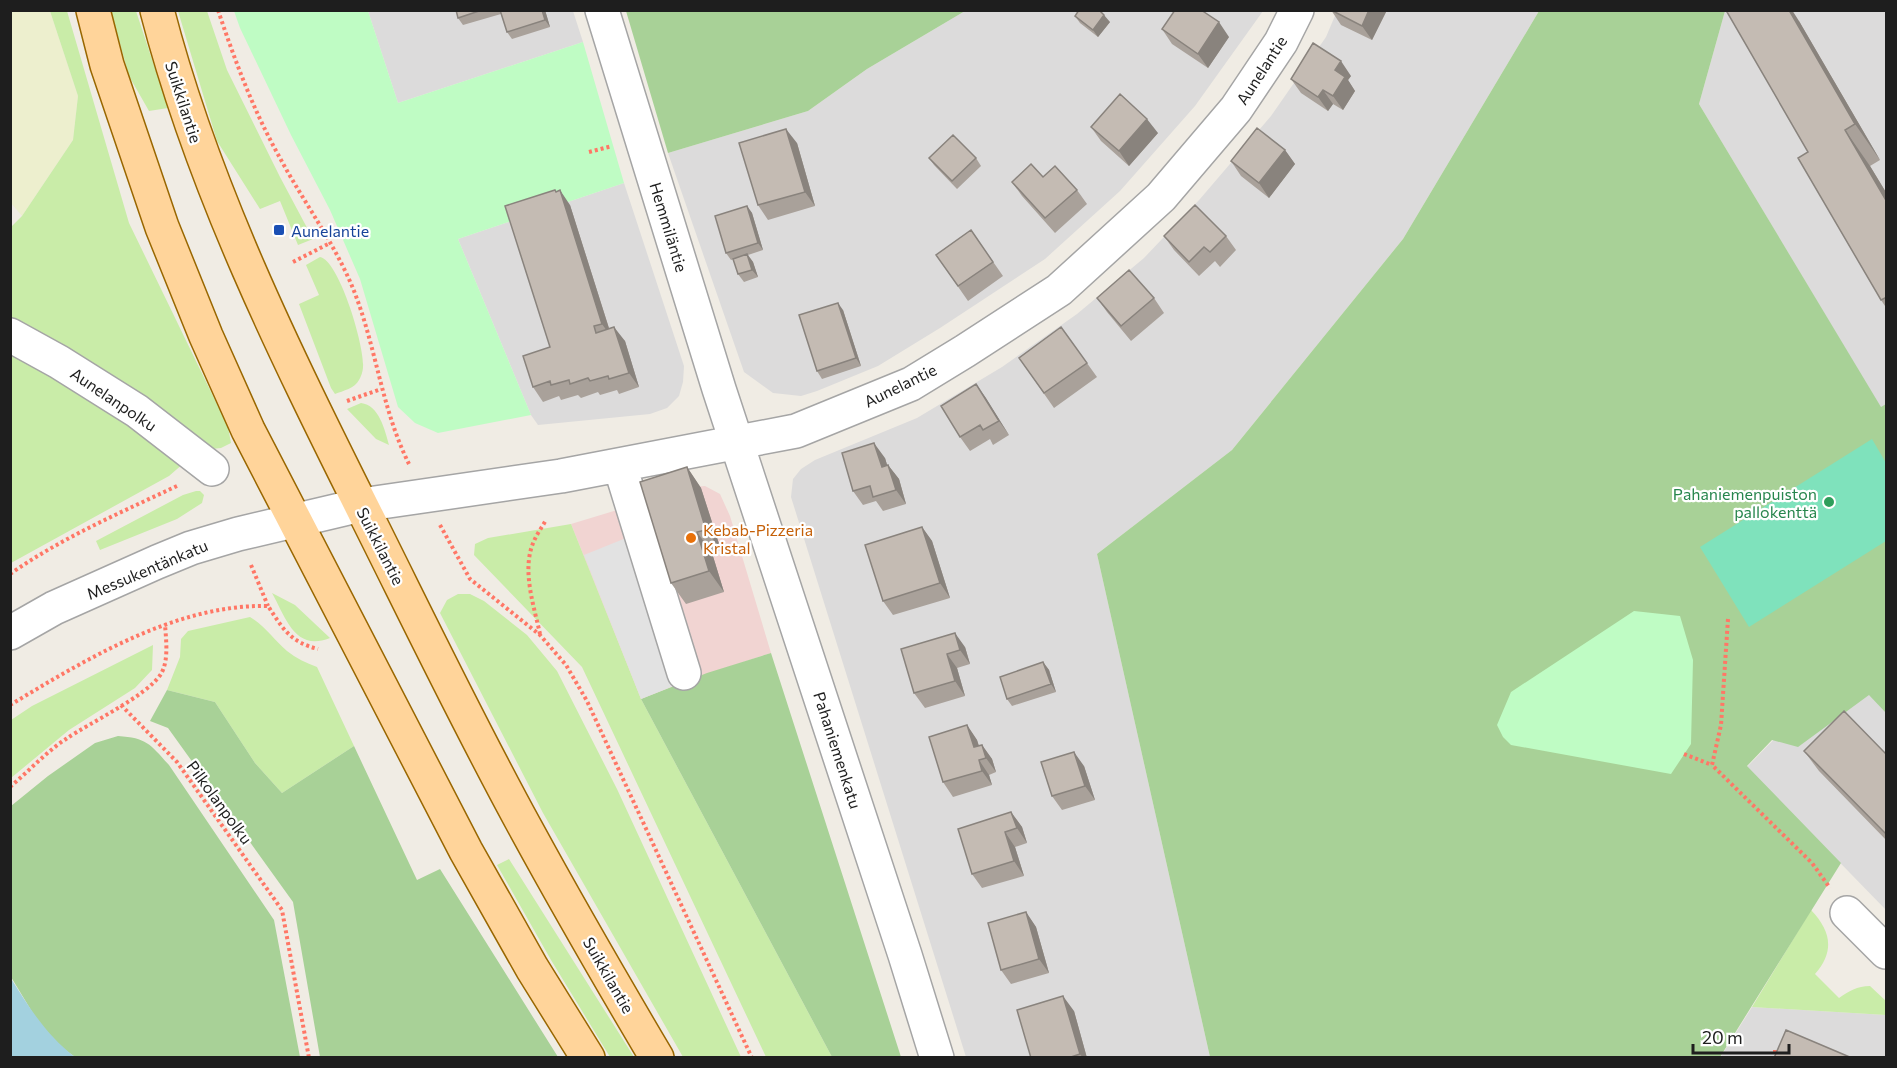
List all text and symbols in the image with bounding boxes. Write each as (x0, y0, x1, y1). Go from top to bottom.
street label: Aunelantie (1232, 32, 1290, 108)
street label: Suikkilantie (162, 59, 206, 145)
street label: Hemmiläntie (646, 180, 692, 274)
place label: Aunelantie (291, 221, 369, 240)
marker: Aunelantie (272, 223, 286, 237)
street label: Aunelantie (861, 359, 939, 411)
street label: Aunelanpolku (67, 363, 161, 435)
place label: Pahaniemenpuiston pallokenttä (1673, 484, 1817, 521)
marker: Pahaniemenpuiston pallokenttä (1822, 495, 1836, 509)
street label: Suikkilantie (353, 504, 409, 588)
place label: Kebab-Pizzeria Kristal (703, 520, 813, 557)
marker: Kebab-Pizzeria Kristal (684, 531, 698, 545)
street label: Messukentänkatu (84, 535, 210, 603)
street label: Pahaniemenkatu (810, 689, 866, 811)
street label: Pilkolanpolku (183, 757, 257, 847)
street label: Suikkilantie (580, 934, 638, 1016)
scale bar (1693, 1017, 1789, 1055)
text: 20 m (1702, 1026, 1743, 1048)

